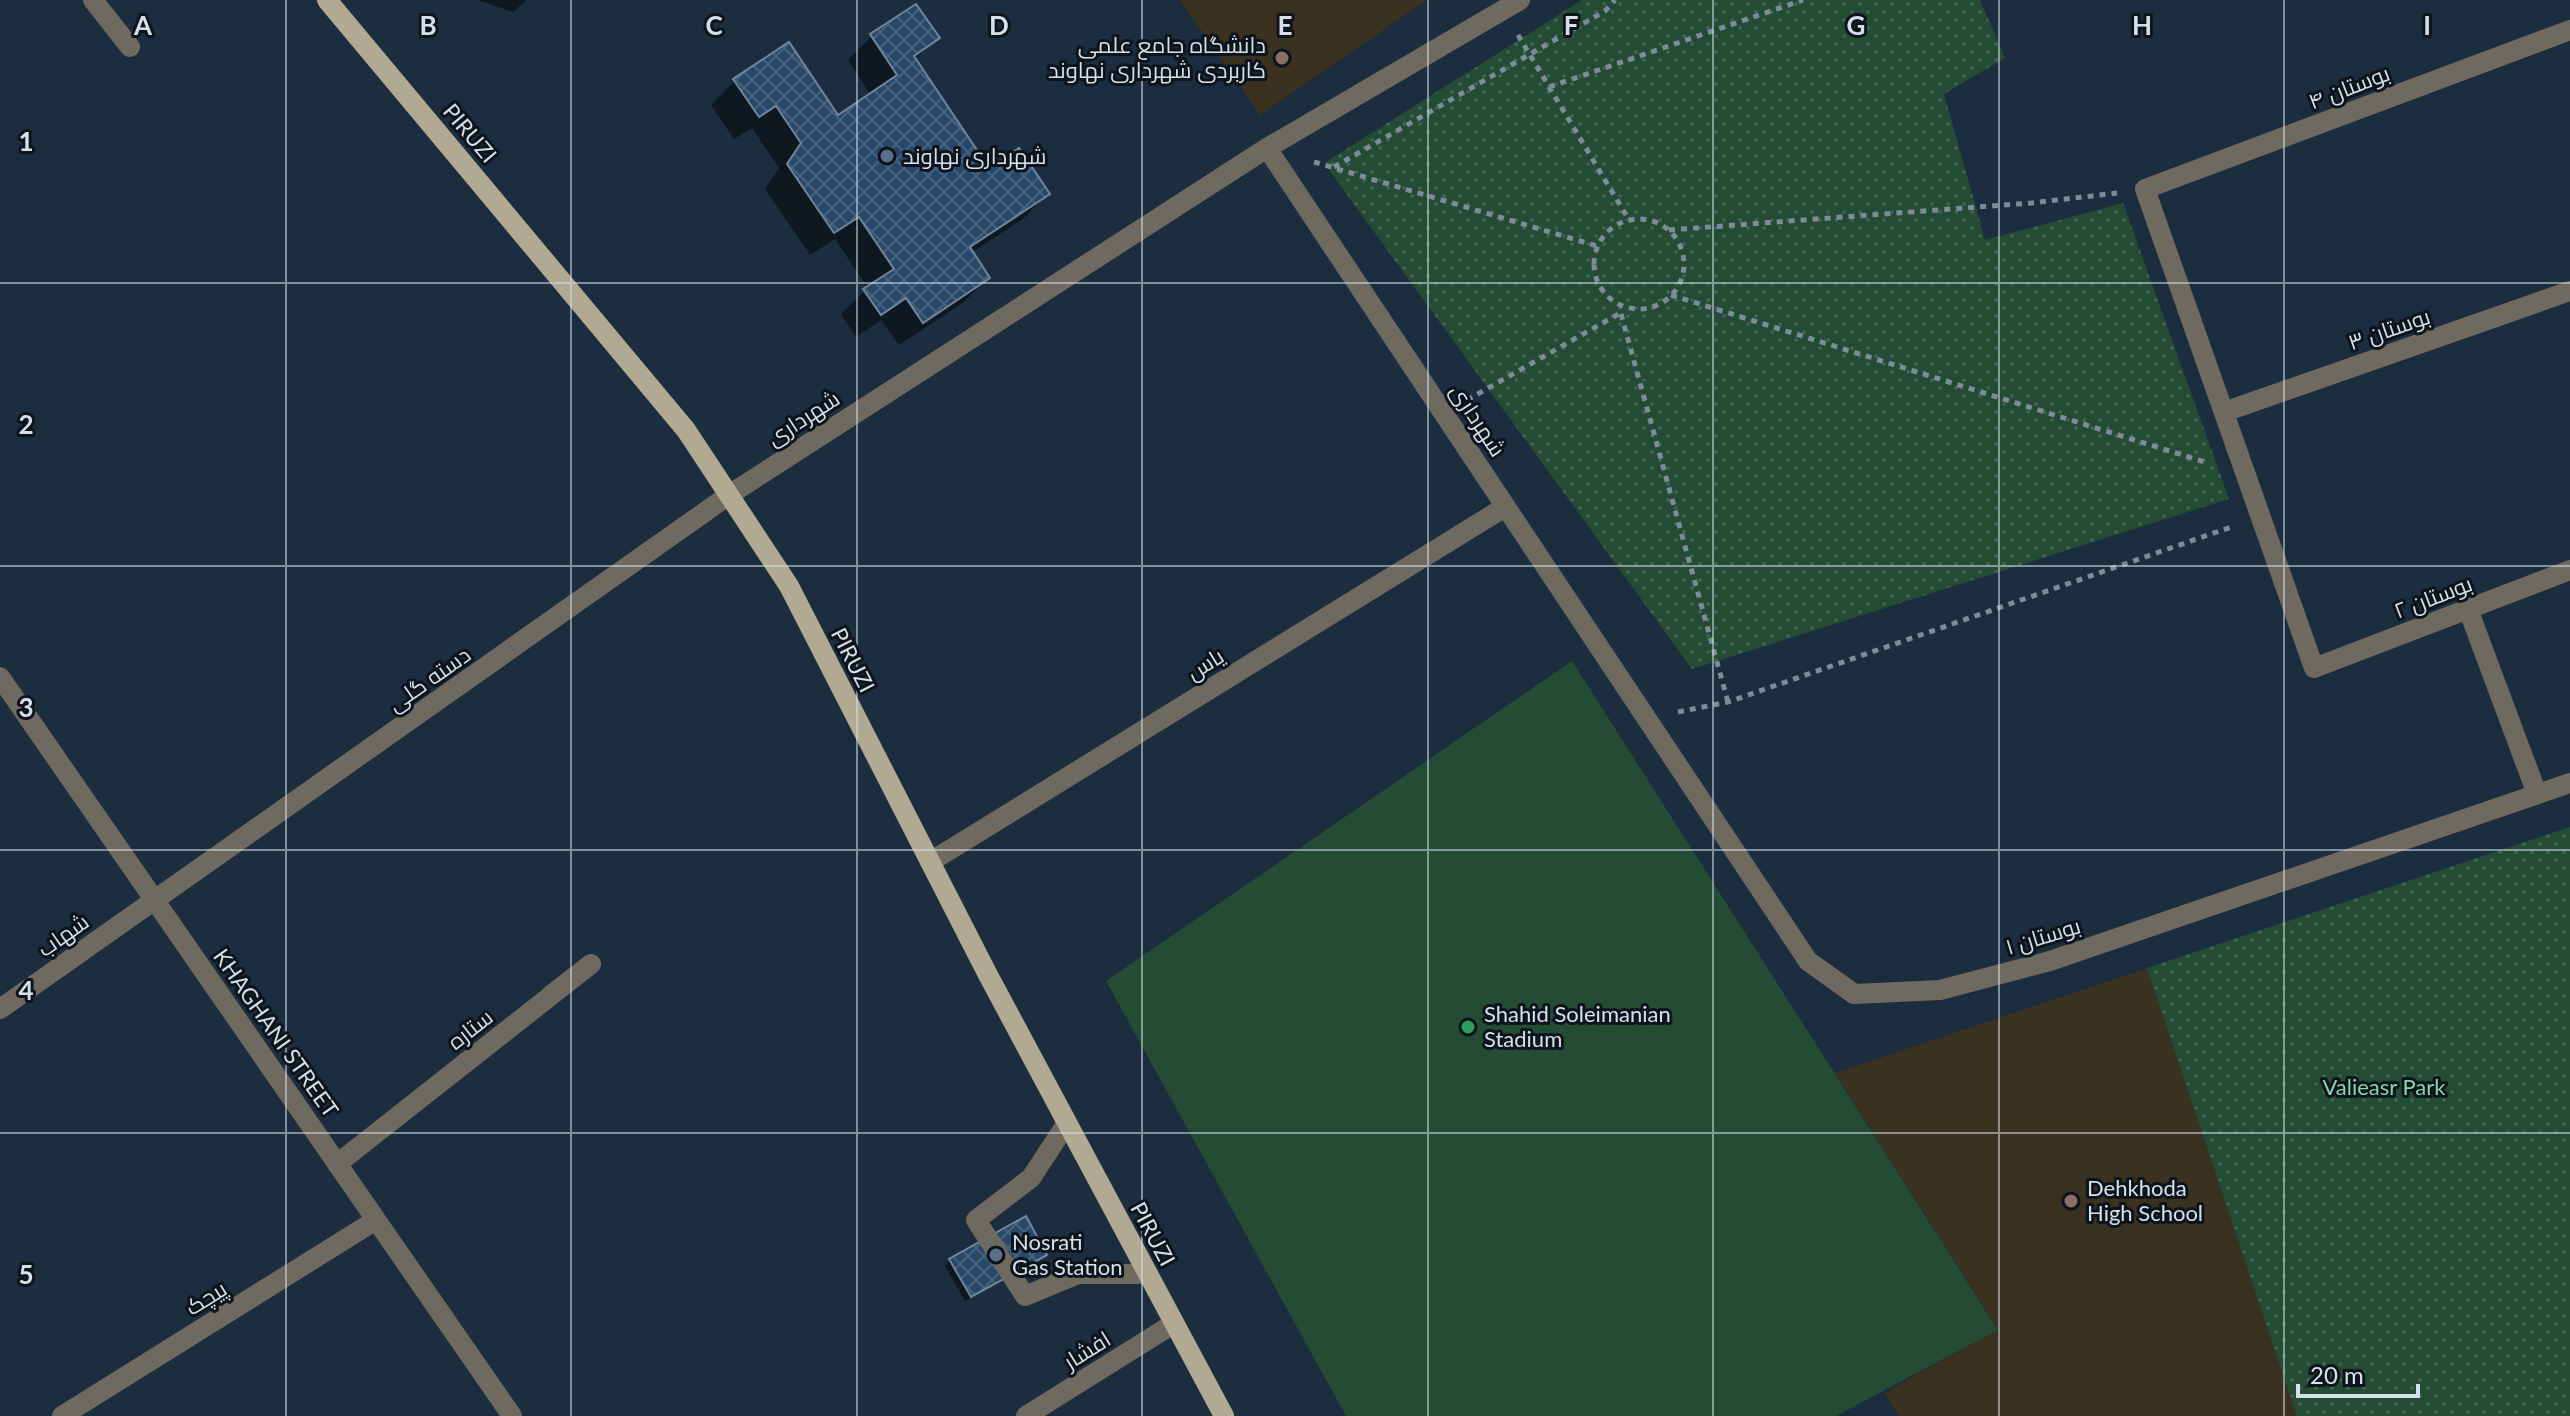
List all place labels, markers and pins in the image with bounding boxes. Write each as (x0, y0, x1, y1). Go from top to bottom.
place label: دانشگاه جامع علمی کاربردی شهرداری نهاوند (1048, 31, 1266, 84)
marker: دانشگاه جامع علمی کاربردی شهرداری نهاوند (1273, 49, 1291, 67)
place label: شهرداری نهاوند (903, 142, 1047, 170)
marker: شهرداری نهاوند (878, 147, 896, 165)
place label: Shahid Soleimanian Stadium (1484, 1000, 1671, 1052)
marker: Shahid Soleimanian Stadium (1459, 1018, 1477, 1036)
place label: Dehkhoda High School (2087, 1174, 2203, 1226)
marker: Dehkhoda High School (2062, 1192, 2080, 1210)
place label: Nosrati Gas Station (1012, 1228, 1123, 1280)
marker: Nosrati Gas Station (987, 1246, 1005, 1264)

